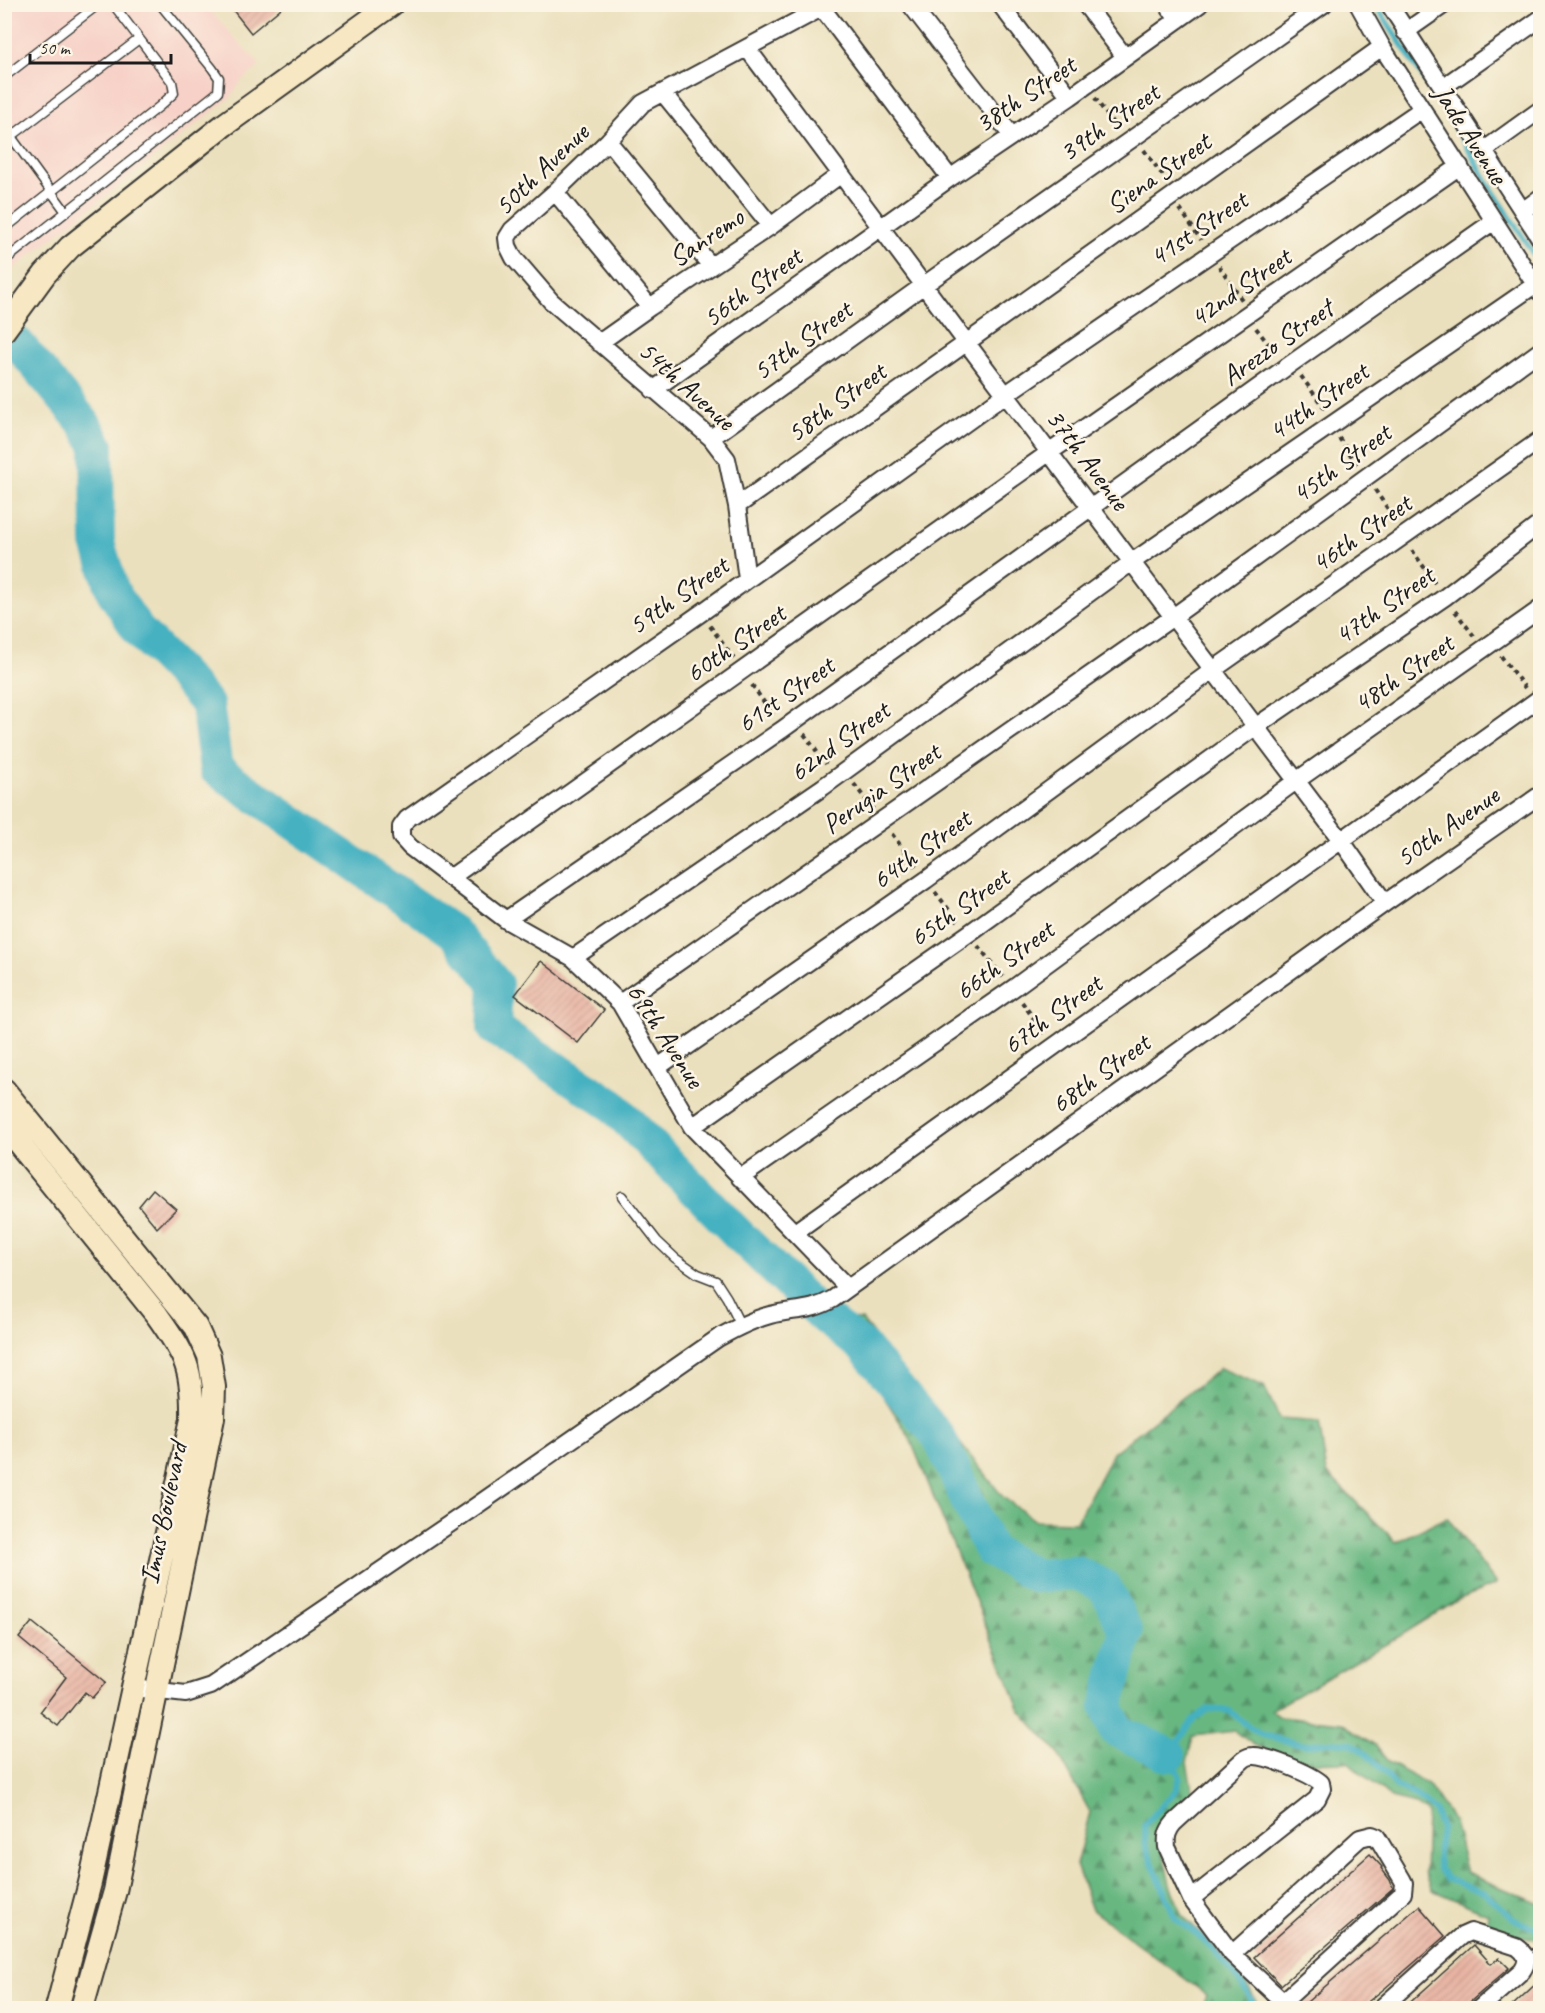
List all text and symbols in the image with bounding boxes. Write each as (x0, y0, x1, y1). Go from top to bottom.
scale bar (30, 27, 171, 65)
text: 50 m (39, 37, 72, 59)
street label: 38th Street (968, 46, 1084, 140)
street label: 39th Street (1052, 73, 1168, 169)
street label: Jade Avenue (1425, 76, 1517, 192)
street label: 50th Avenue (486, 114, 597, 223)
street label: Siena Street (1099, 123, 1219, 222)
street label: 41st Street (1142, 181, 1256, 274)
street label: Sanremo (662, 198, 752, 275)
street label: 56th Street (695, 238, 811, 335)
street label: 42nd Street (1182, 238, 1300, 335)
street label: Arezzo Street (1214, 289, 1343, 393)
street label: 57th Street (745, 291, 861, 388)
street label: 54th Avenue (631, 332, 744, 439)
street label: 44th Street (1261, 352, 1377, 448)
street label: 58th Street (779, 353, 895, 450)
street label: 37th Avenue (1038, 401, 1139, 518)
street label: 45th Street (1284, 414, 1400, 511)
street label: 46th Street (1304, 484, 1420, 580)
street label: 59th Street (621, 546, 737, 642)
street label: 47th Street (1327, 556, 1443, 652)
street label: 60th Street (678, 594, 794, 690)
street label: 48th Street (1346, 624, 1462, 720)
street label: 61st Street (729, 646, 843, 740)
street label: 62nd Street (782, 691, 898, 789)
street label: Perugia Street (815, 733, 949, 842)
street label: 50th Avenue (1388, 777, 1507, 874)
street label: 64th Street (864, 800, 980, 897)
street label: 65th Street (902, 858, 1018, 954)
street label: 66th Street (947, 911, 1063, 1008)
street label: 67th Street (995, 965, 1111, 1062)
street label: 69th Avenue (619, 976, 714, 1096)
street label: 68th Street (1043, 1024, 1159, 1121)
street label: Imus Boulevard (131, 1435, 196, 1587)

